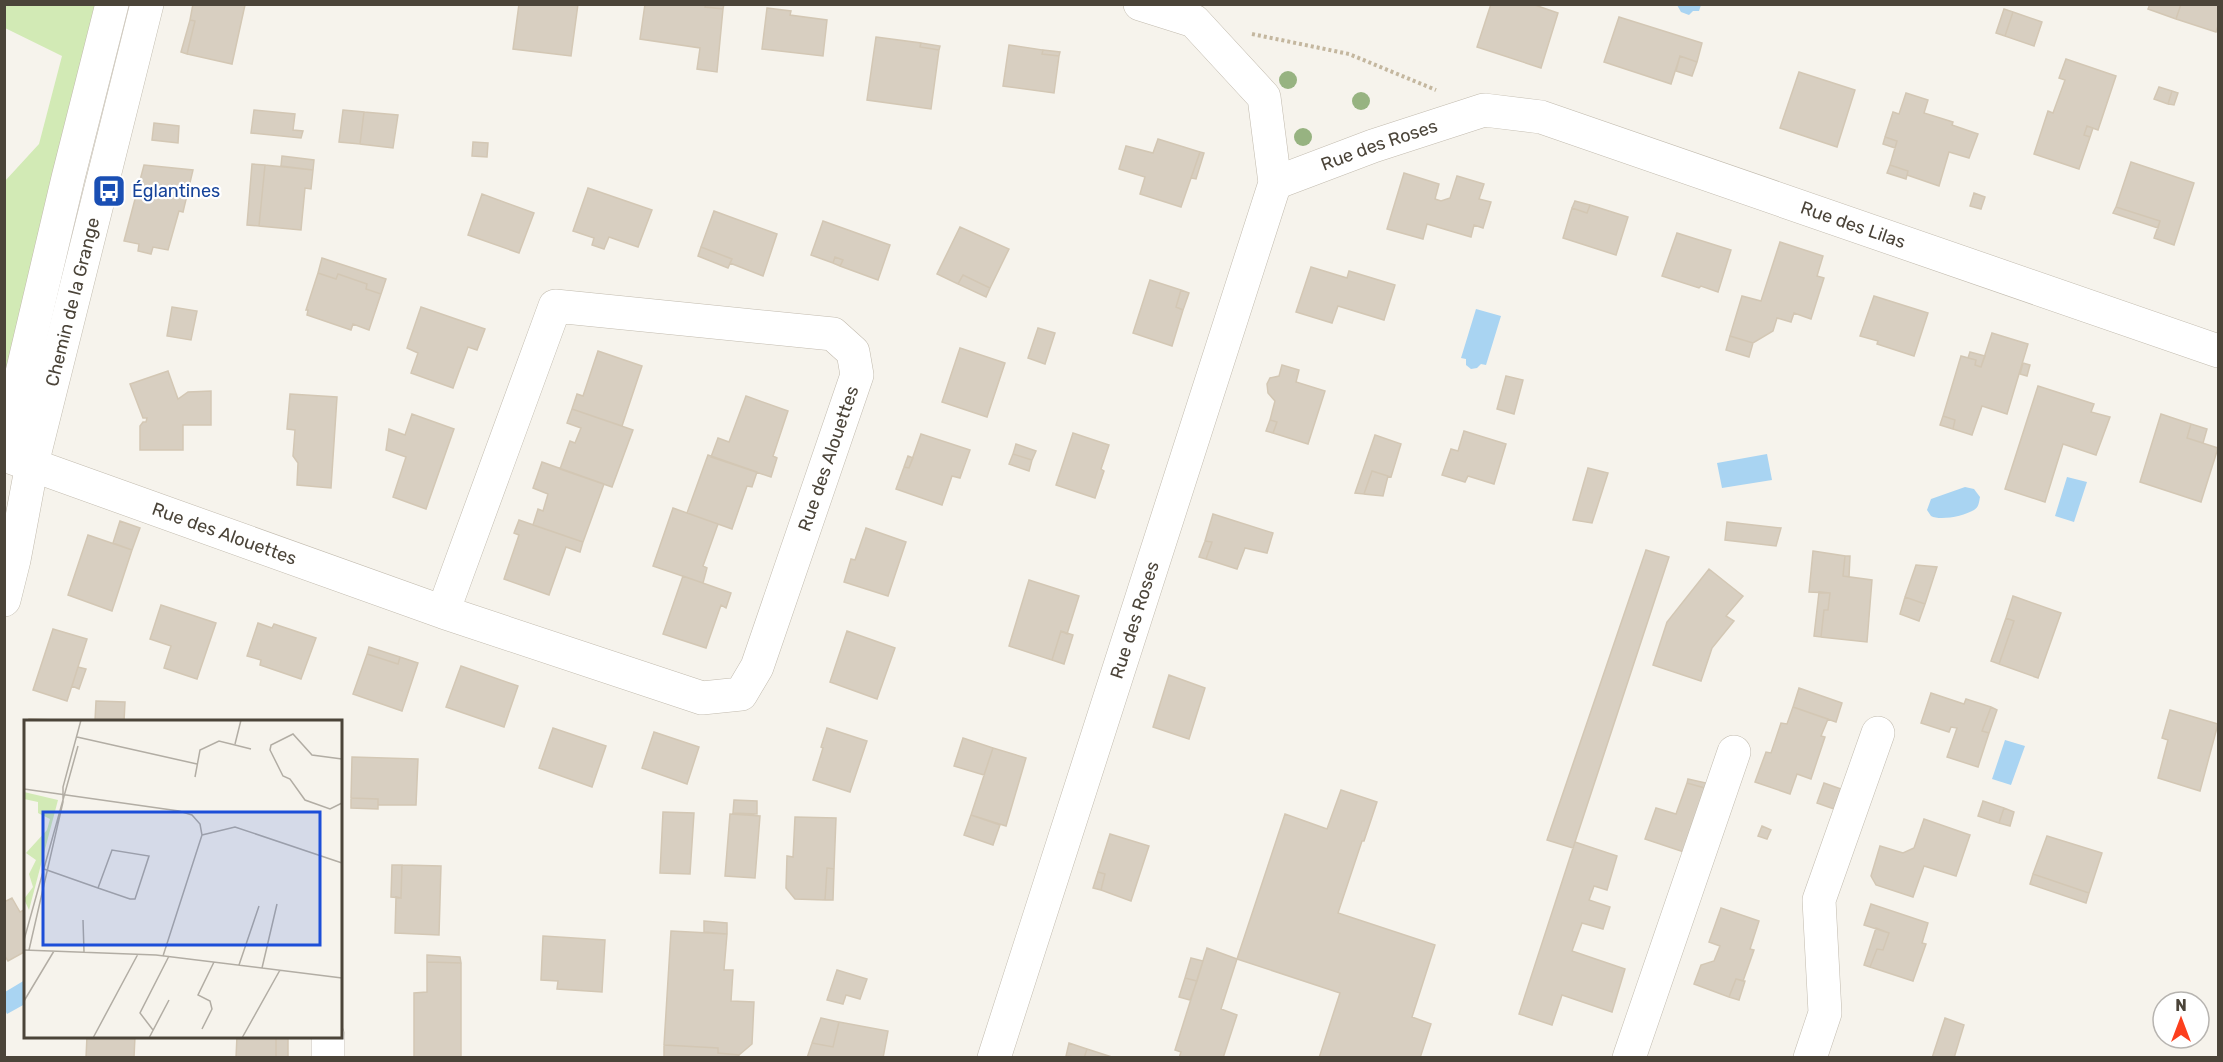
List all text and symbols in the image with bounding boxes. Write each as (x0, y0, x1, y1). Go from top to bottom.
street label: Rue des Roses (1318, 115, 1440, 176)
bus stop icon: Églantines (91, 173, 127, 209)
place label: Églantines (132, 180, 220, 202)
street label: Rue des Lilas (1798, 197, 1908, 253)
street label: Chemin de la Grange (41, 215, 104, 389)
street label: Rue des Alouettes (793, 383, 863, 534)
street label: Rue des Alouettes (149, 498, 300, 570)
street label: Rue des Roses (1106, 559, 1164, 682)
inset map (24, 720, 342, 1038)
north arrow (2151, 990, 2211, 1050)
text: N (2175, 996, 2187, 1015)

